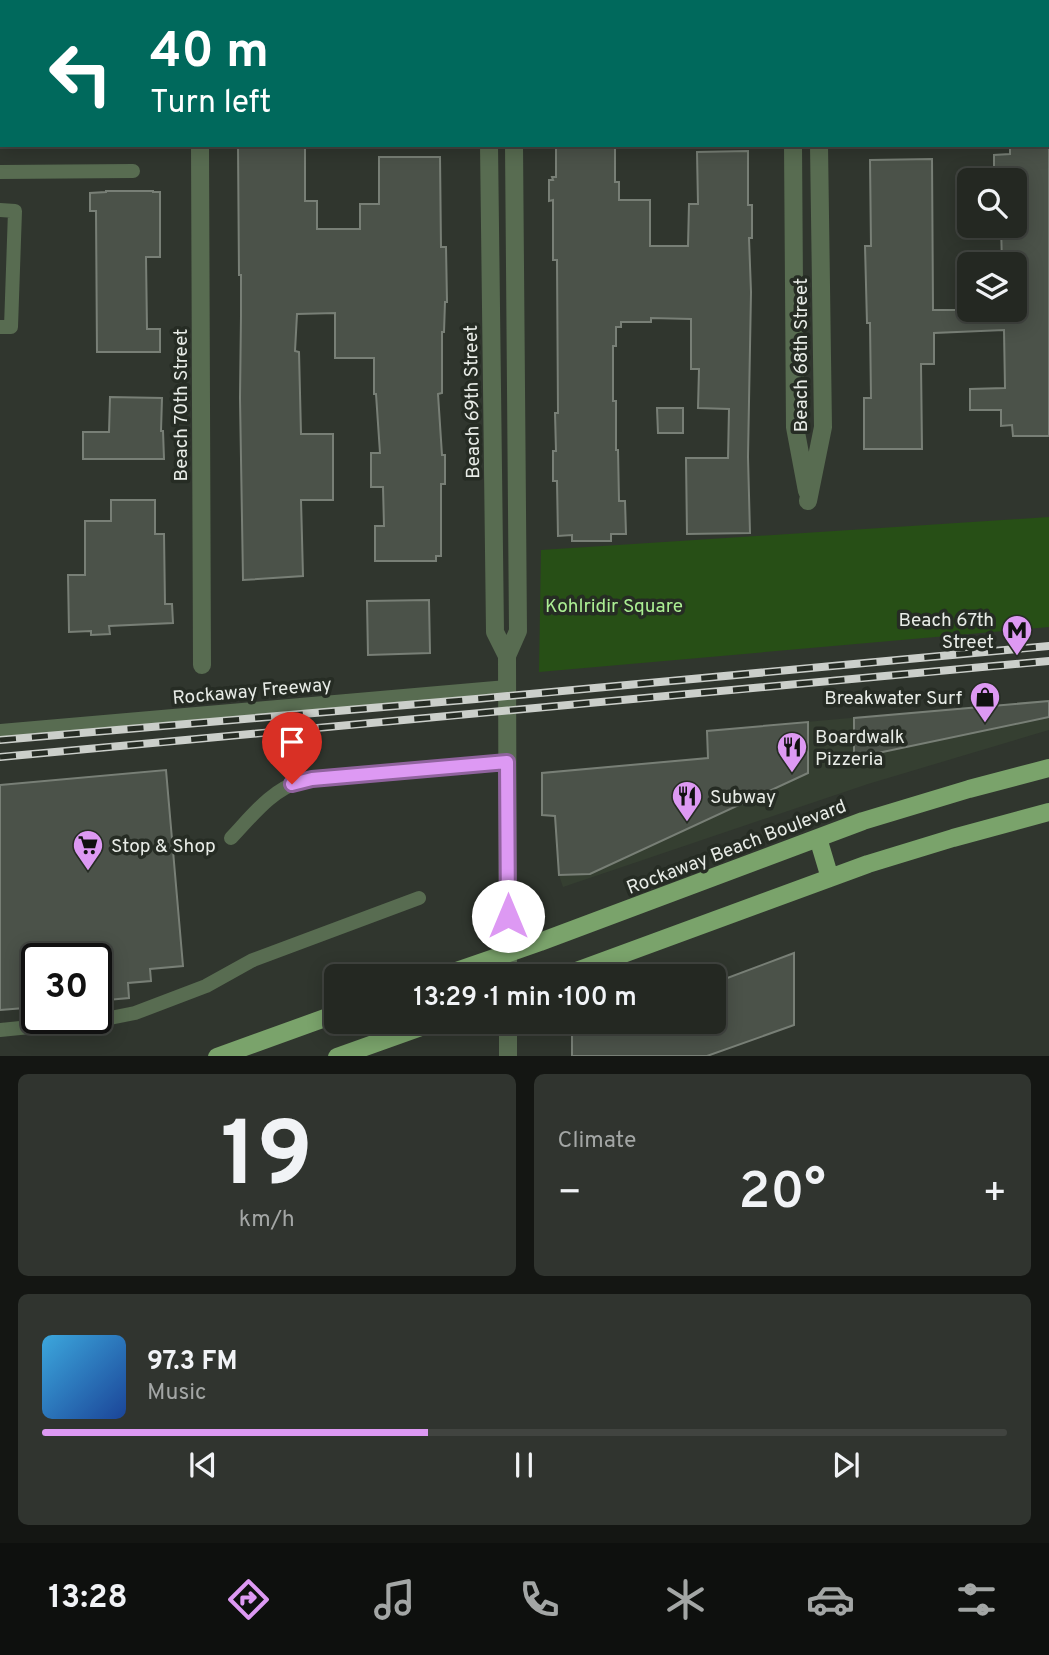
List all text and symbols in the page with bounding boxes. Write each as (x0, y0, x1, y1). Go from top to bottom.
text: 40 m (150, 23, 269, 85)
icon: left (35, 28, 126, 119)
text: Turn left (150, 84, 271, 124)
map controls (957, 168, 1027, 322)
button: search (957, 168, 1027, 238)
button: layers (957, 252, 1027, 322)
street label: Beach 68th Street (790, 278, 814, 432)
street label: Beach 69th Street (460, 325, 486, 479)
street label: Beach 70th Street (170, 329, 194, 481)
park label: Kohlridir Square (545, 595, 683, 619)
place label: Beach 67th Street (898, 609, 994, 655)
metro station icon: Beach 67th Street (1000, 613, 1034, 657)
street label: Rockaway Freeway (171, 673, 333, 711)
shop icon: Breakwater Surf (968, 680, 1002, 724)
place label: Breakwater Surf (824, 687, 963, 711)
pin (262, 712, 322, 784)
icon: arrive (273, 723, 311, 761)
place label: Boardwalk Pizzeria (815, 726, 905, 772)
restaurant icon: Boardwalk Pizzeria (775, 730, 809, 774)
restaurant icon: Subway (670, 779, 704, 823)
place label: Subway (710, 786, 776, 810)
street label: Rockaway Beach Boulevard (623, 795, 850, 901)
supermarket icon: Stop & Shop (71, 828, 105, 872)
place label: Stop & Shop (111, 835, 216, 859)
position arrow (471, 879, 545, 953)
speed limit sign: 30 (21, 943, 112, 1034)
text: 13:29 · 1 min · 100 m (413, 982, 637, 1015)
text: 19 (221, 1103, 313, 1218)
text: Climate (558, 1127, 636, 1156)
text: 20° (739, 1161, 826, 1227)
text: − (558, 1170, 582, 1219)
text: + (982, 1170, 1007, 1219)
text: km/h (239, 1206, 295, 1235)
text: 97.3 FM (147, 1346, 238, 1379)
text: Music (147, 1379, 207, 1408)
icon: previous (184, 1446, 222, 1484)
icon: pause (505, 1446, 543, 1484)
icon: next (827, 1446, 865, 1484)
icon: directions (224, 1575, 273, 1624)
icon: music (370, 1575, 419, 1624)
icon: phone (515, 1575, 564, 1624)
icon: climate (661, 1575, 710, 1624)
icon: car (806, 1575, 855, 1624)
icon: filters (952, 1575, 1001, 1624)
text: 13:28 (48, 1579, 128, 1619)

